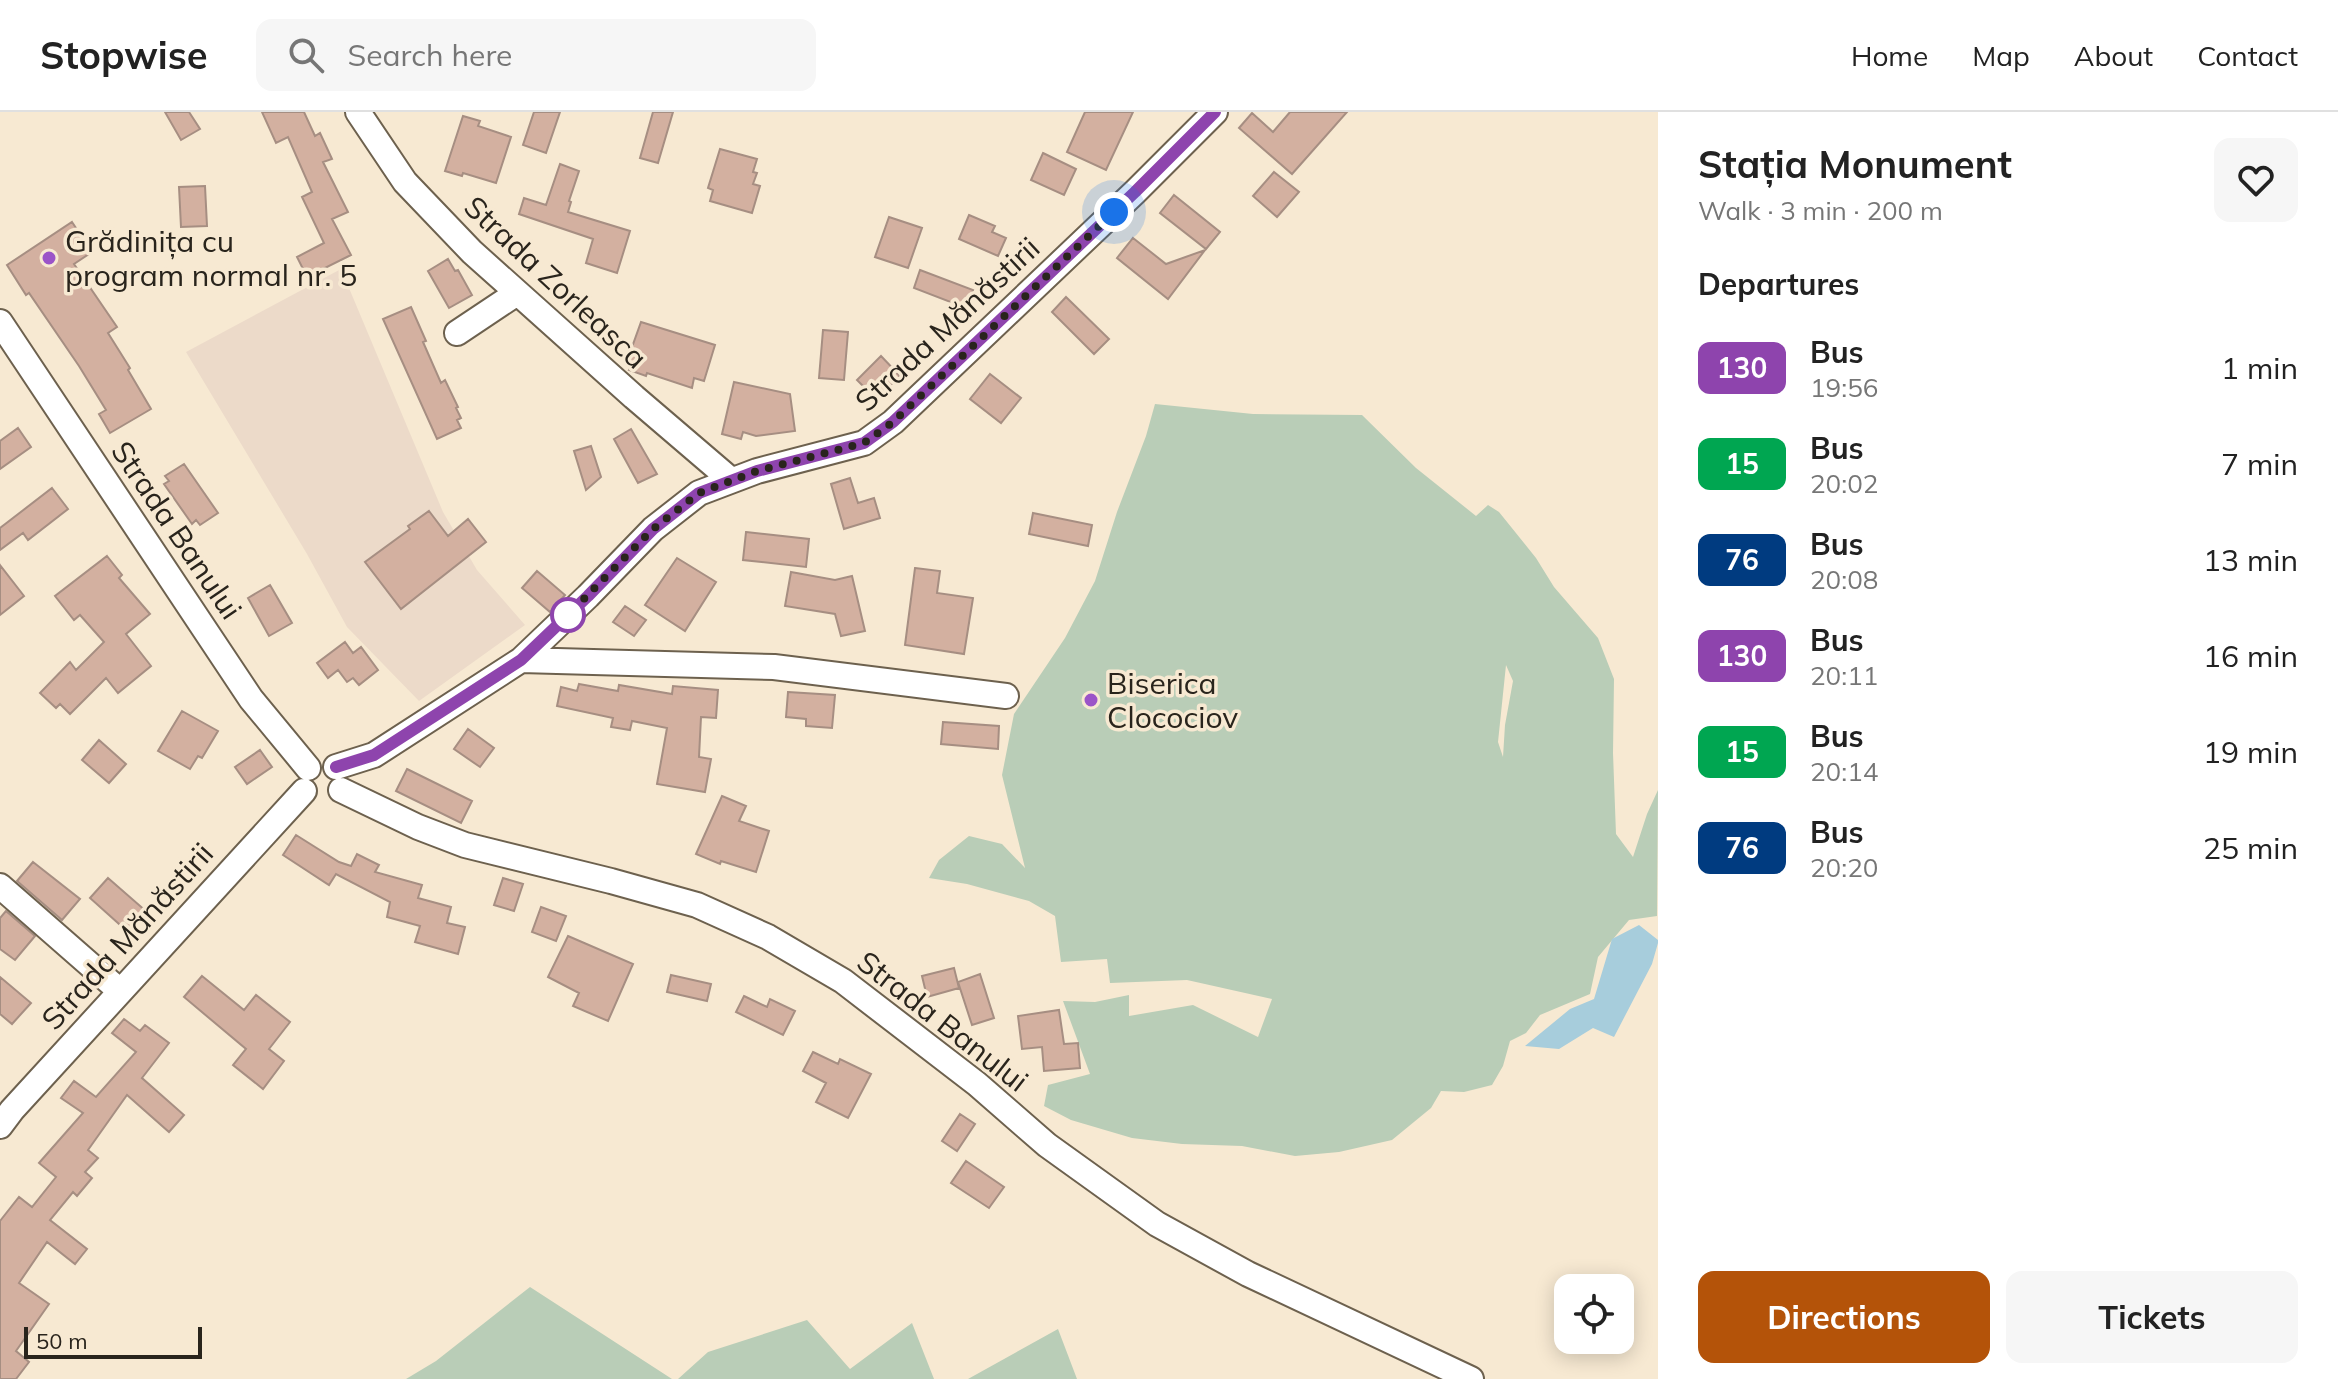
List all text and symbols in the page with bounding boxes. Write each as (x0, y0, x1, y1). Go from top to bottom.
search box (256, 19, 816, 91)
text: Stopwise (40, 31, 208, 79)
icon: search (284, 33, 328, 77)
text: Search here (348, 36, 512, 74)
text: Home (1851, 38, 1928, 73)
text: Map (1972, 38, 2030, 73)
text: About (2074, 38, 2153, 73)
text: Contact (2197, 38, 2298, 73)
button: heart (2214, 138, 2298, 222)
text: Stația Monument (1698, 140, 2012, 188)
street label: Strada Zorleasca (457, 188, 655, 376)
your location (1094, 192, 1134, 232)
text: Walk · 3 min · 200 m (1698, 194, 1943, 227)
place label: Grădinița cu program normal nr. 5 (65, 222, 357, 294)
street label: Strada Mănăstirii (847, 229, 1047, 419)
marker: Grădinița cu program normal nr. 5 (40, 249, 58, 267)
text: Departures (1698, 265, 1859, 303)
text: Bus (1810, 333, 1864, 371)
text: 1 min (2221, 349, 2298, 387)
text: 130 (1717, 350, 1767, 385)
text: 19:56 (1810, 371, 1878, 404)
text: Bus (1810, 429, 1864, 467)
street label: Strada Banului (103, 434, 251, 626)
text: 7 min (2221, 445, 2298, 483)
text: 15 (1725, 446, 1759, 481)
text: 20:02 (1810, 467, 1878, 500)
text: Bus (1810, 525, 1864, 563)
text: 13 min (2203, 541, 2298, 579)
text: 76 (1725, 542, 1759, 577)
text: 20:08 (1810, 563, 1878, 596)
unlabelled marker (551, 598, 585, 632)
text: Bus (1810, 621, 1864, 659)
text: 16 min (2203, 637, 2298, 675)
text: 130 (1717, 638, 1767, 673)
text: 20:11 (1810, 659, 1878, 692)
place label: Biserica Clocociov (1107, 664, 1238, 736)
marker: Biserica Clocociov (1082, 691, 1100, 709)
text: Bus (1810, 717, 1864, 755)
text: 19 min (2203, 733, 2298, 771)
text: 15 (1725, 734, 1759, 769)
text: 20:14 (1810, 755, 1878, 788)
text: Bus (1810, 813, 1864, 851)
text: 25 min (2203, 829, 2298, 867)
text: 76 (1725, 830, 1759, 865)
street label: Strada Mănăstirii (33, 835, 221, 1037)
text: 20:20 (1810, 851, 1878, 884)
street label: Strada Banului (850, 942, 1036, 1100)
button: Directions (1698, 1271, 1990, 1363)
button: Tickets (2006, 1271, 2298, 1363)
map controls (1554, 1274, 1634, 1354)
button: locate (1554, 1274, 1634, 1354)
scale bar (24, 1323, 202, 1359)
text: 50 m (36, 1327, 87, 1355)

